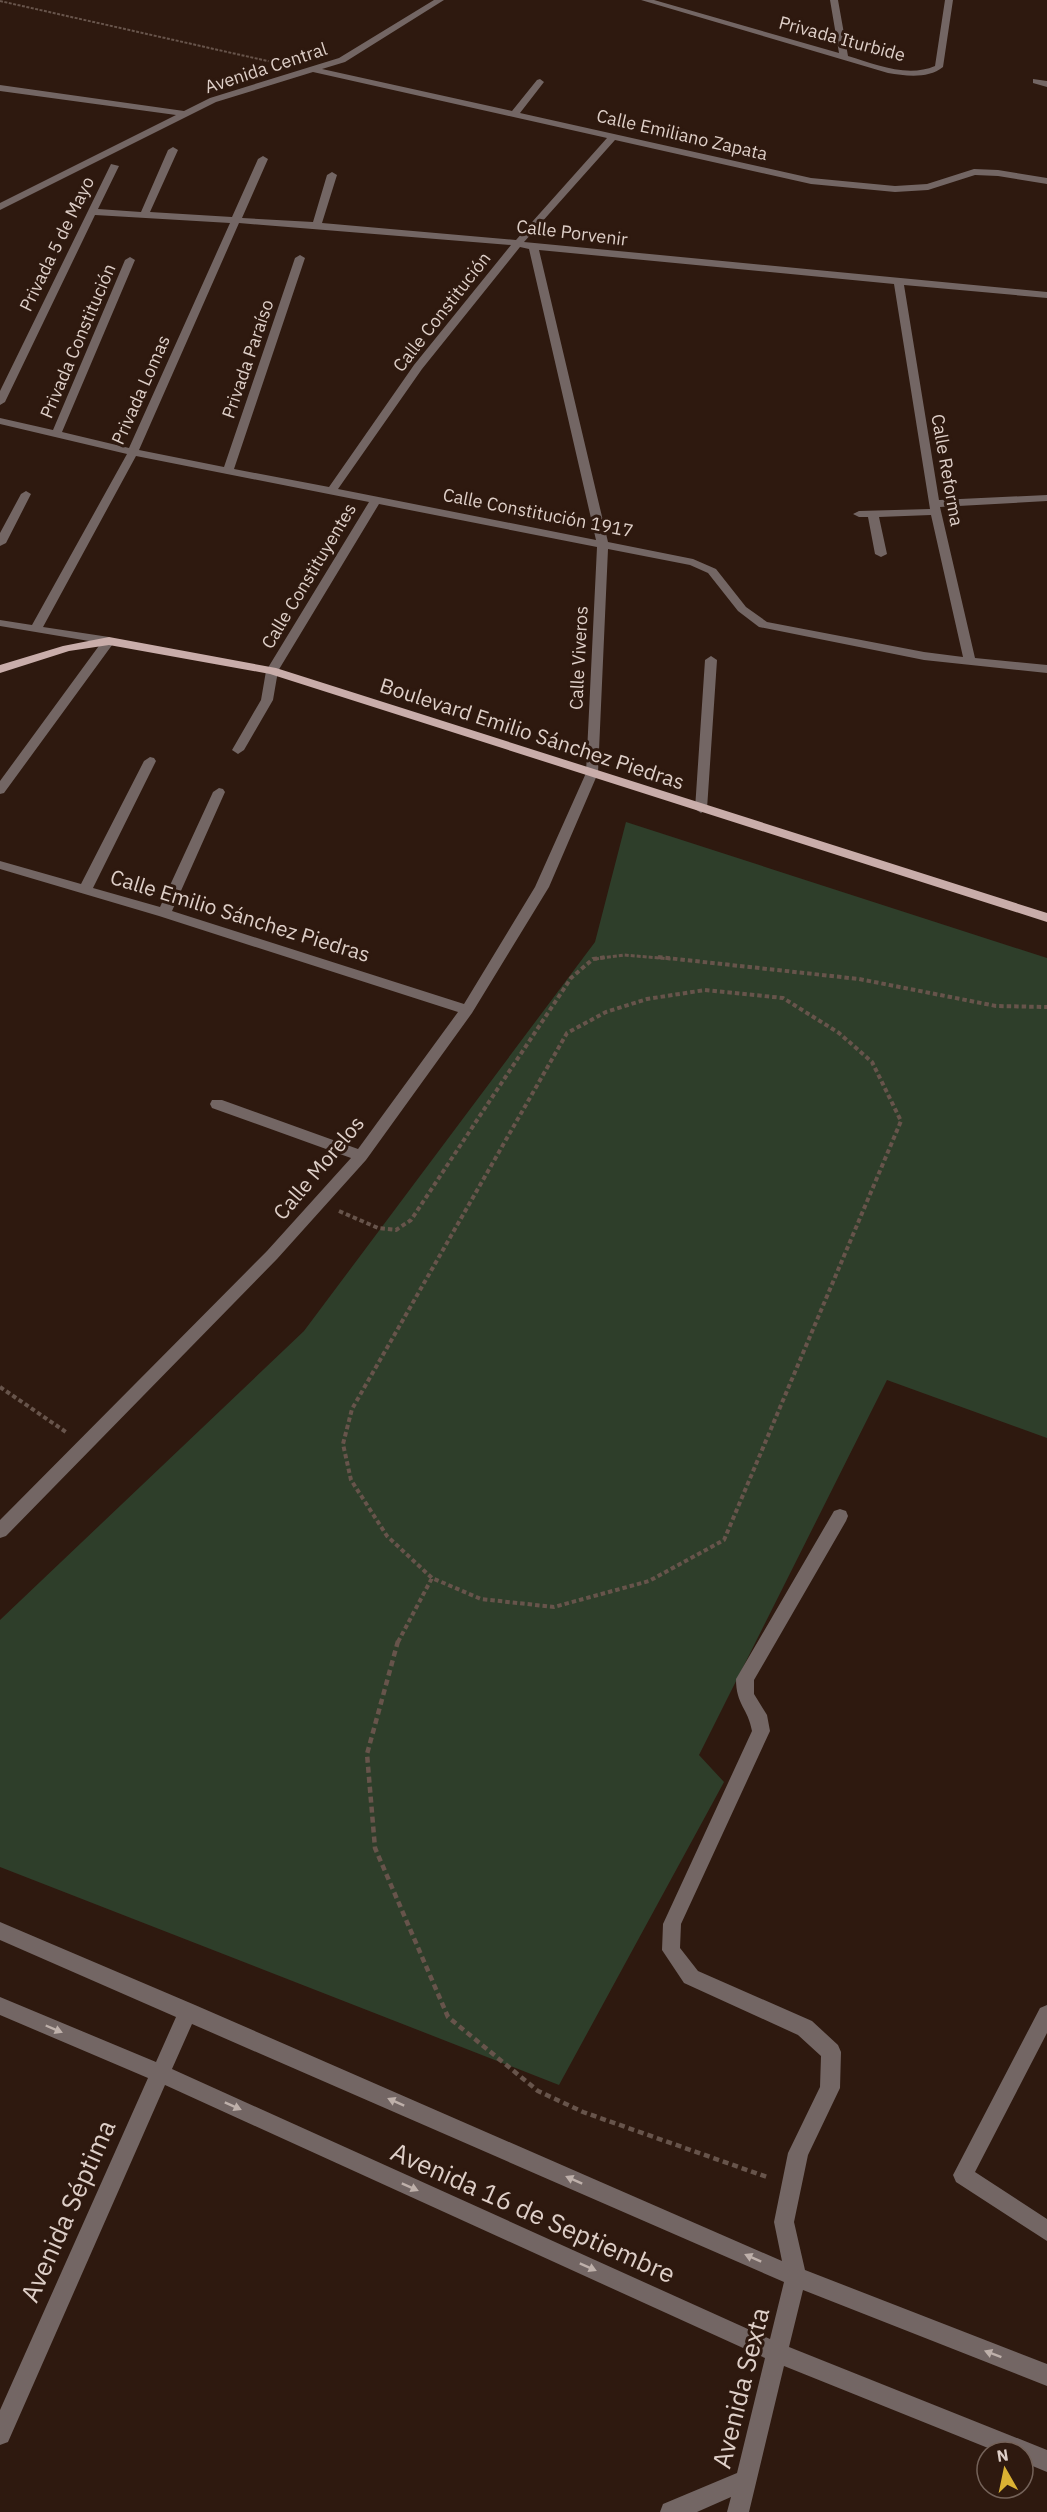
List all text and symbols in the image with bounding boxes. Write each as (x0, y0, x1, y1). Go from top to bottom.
street label: Privada Iturbide (776, 11, 908, 66)
street label: Avenida Central (202, 37, 330, 98)
street label: Calle Emiliano Zapata (594, 104, 770, 165)
street label: Privada 5 de Mayo (14, 173, 99, 315)
street label: Calle Porvenir (515, 214, 629, 251)
street label: Calle Constitución (388, 247, 496, 376)
street label: Privada Constitución (35, 260, 121, 422)
street label: Privada Paraíso (216, 296, 279, 421)
street label: Privada Lomas (106, 331, 175, 448)
street label: Calle Reforma (926, 412, 969, 528)
street label: Calle Constitución 1917 (441, 483, 635, 542)
street label: Calle Constituyentes (256, 499, 361, 653)
street label: Calle Viveros (564, 605, 593, 711)
street label: Boulevard Emilio Sánchez Piedras (376, 670, 688, 796)
street label: Calle Emilio Sánchez Piedras (107, 862, 374, 968)
street label: Calle Morelos (266, 1109, 370, 1225)
one-way arrow (45, 2025, 63, 2034)
one-way arrow (386, 2097, 404, 2107)
one-way arrow (224, 2102, 241, 2111)
street label: Avenida Séptima (12, 2114, 122, 2307)
street label: Avenida 16 de Septiembre (386, 2134, 681, 2290)
one-way arrow (565, 2175, 583, 2185)
one-way arrow (402, 2182, 420, 2192)
one-way arrow (744, 2253, 762, 2262)
one-way arrow (579, 2263, 596, 2272)
street label: Avenida Sexta (704, 2304, 776, 2472)
one-way arrow (983, 2349, 1001, 2359)
north arrow (975, 2440, 1035, 2500)
text: N (995, 2444, 1010, 2466)

